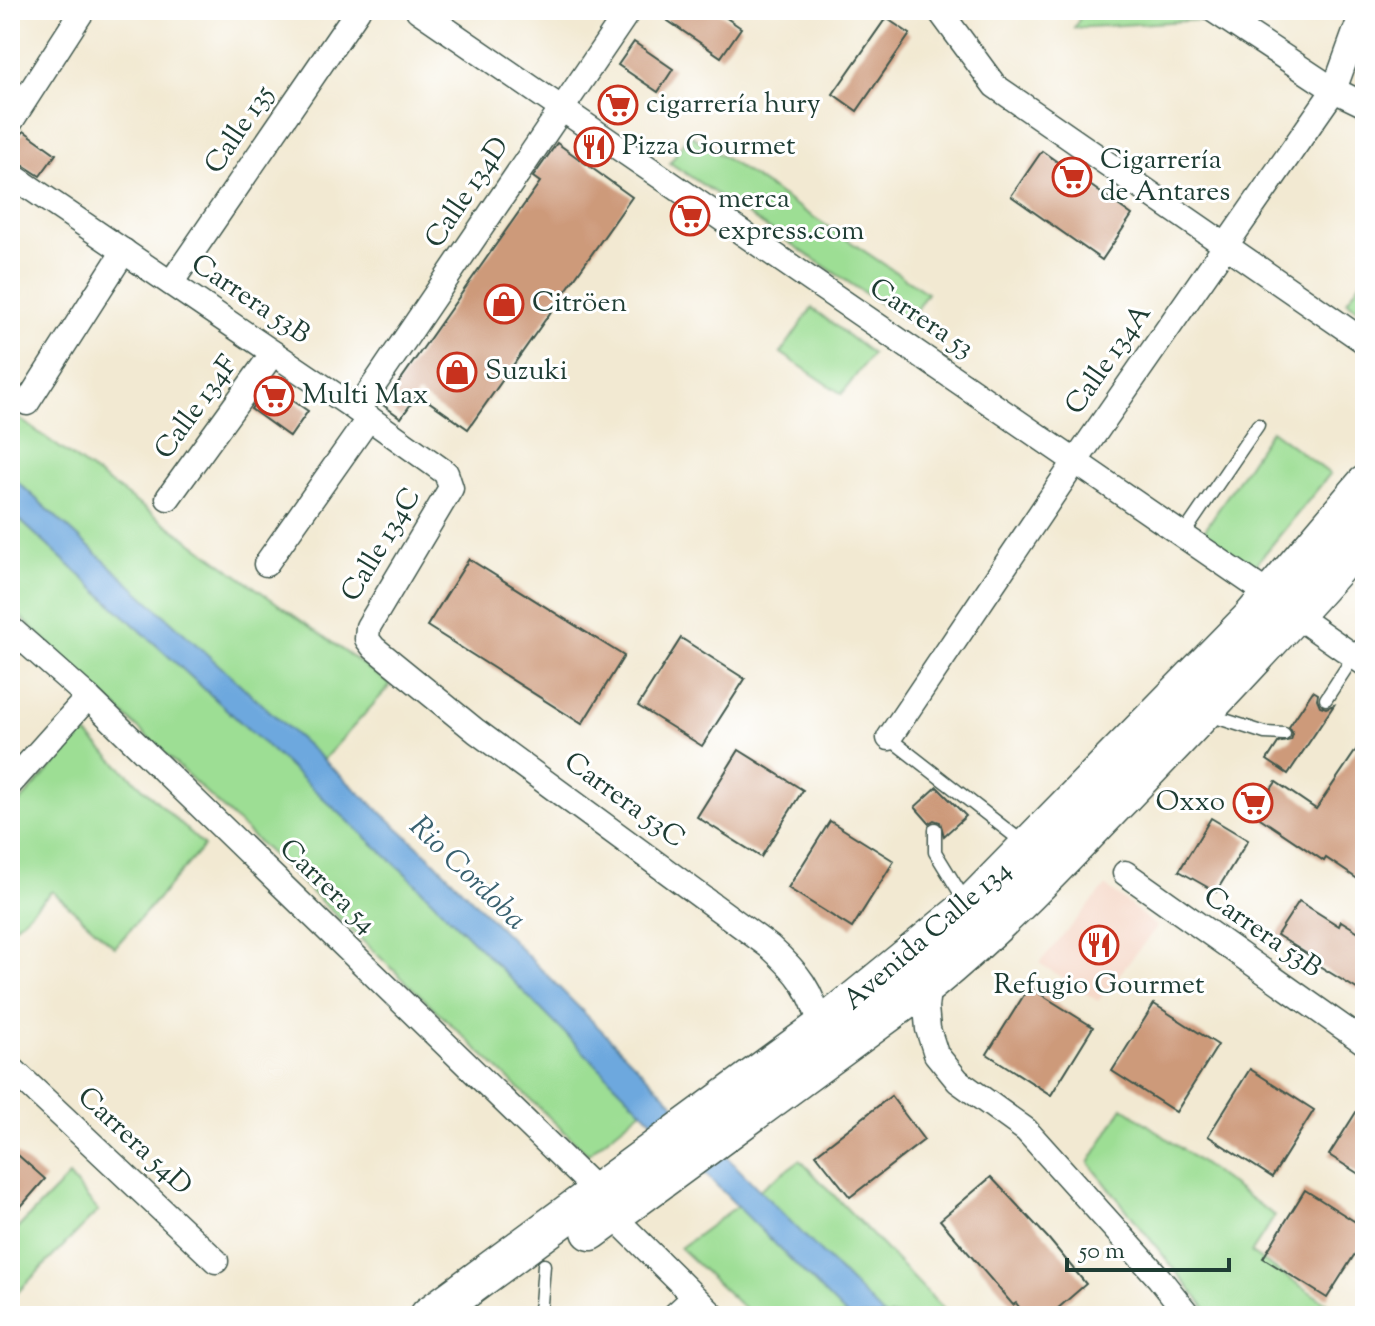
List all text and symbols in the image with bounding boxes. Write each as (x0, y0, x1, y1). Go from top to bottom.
street label: Calle 135 (195, 77, 285, 183)
supermarket icon: cigarrería hury (597, 84, 639, 126)
place label: cigarrería hury (646, 85, 821, 125)
restaurant icon: Pizza Gourmet (573, 126, 615, 168)
place label: Pizza Gourmet (622, 127, 796, 167)
street label: Calle 134D (416, 129, 520, 257)
place label: Cigarrería de Antares (1100, 141, 1230, 213)
supermarket icon: Cigarrería de Antares (1051, 156, 1093, 198)
place label: merca express.com (718, 180, 864, 252)
supermarket icon: merca express.com (669, 195, 711, 237)
street label: Carrera 53B (182, 245, 318, 355)
street label: Carrera 53 (860, 269, 982, 369)
shop icon: Citröen (483, 283, 525, 325)
place label: Citröen (532, 284, 627, 324)
street label: Calle 134A (1056, 296, 1162, 424)
street label: Calle 134F (146, 348, 248, 468)
shop icon: Suzuki (436, 351, 478, 393)
place label: Suzuki (485, 352, 568, 392)
supermarket icon: Multi Max (253, 375, 295, 417)
place label: Multi Max (302, 376, 428, 416)
street label: Calle 134C (332, 480, 432, 610)
street label: Carrera 53C (555, 743, 693, 859)
supermarket icon: Oxxo (1232, 782, 1274, 824)
place label: Oxxo (1156, 783, 1225, 823)
water label: Rio Cordoba (399, 807, 535, 941)
street label: Carrera 54 (269, 830, 385, 944)
street label: Avenida Calle 134 (835, 852, 1021, 1020)
street label: Carrera 53B (1195, 877, 1329, 989)
restaurant icon: Refugio Gourmet (1078, 924, 1120, 966)
place label: Refugio Gourmet (993, 966, 1205, 1006)
street label: Carrera 54D (68, 1078, 200, 1206)
scale bar (1067, 1222, 1229, 1272)
text: 50 m (1077, 1235, 1125, 1269)

